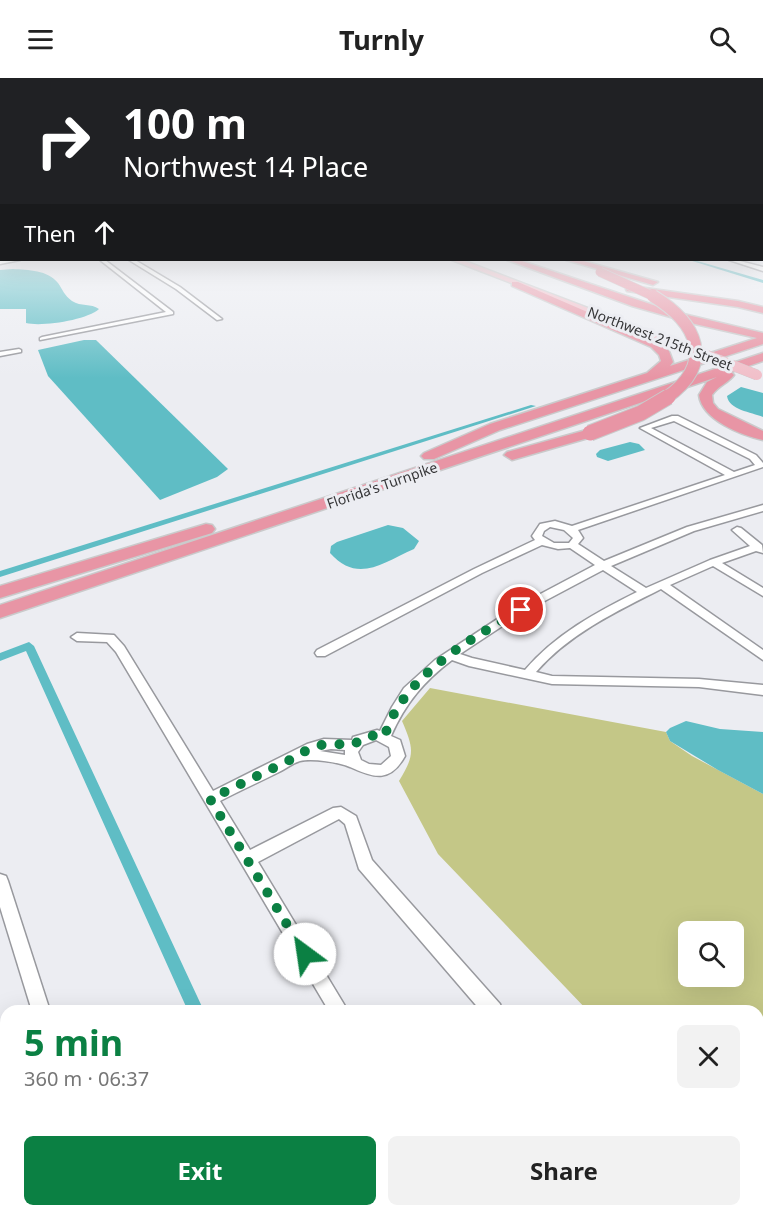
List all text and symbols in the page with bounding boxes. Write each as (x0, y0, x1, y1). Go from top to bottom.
text: Turnly (339, 21, 424, 58)
icon: menu (24, 23, 57, 56)
icon: search (706, 23, 739, 56)
text: 100 m (123, 94, 247, 151)
icon: right (24, 102, 102, 180)
text: Northwest 14 Place (123, 148, 368, 185)
icon: ahead (88, 216, 121, 249)
text: Then (24, 218, 76, 248)
street label: Northwest 215th Street (585, 302, 735, 374)
street label: Florida's Turnpike (324, 457, 440, 513)
pin (495, 584, 546, 635)
icon: arrive (504, 593, 537, 626)
map controls (678, 921, 744, 987)
button: search (678, 921, 744, 987)
position arrow (273, 922, 337, 986)
text: 5 min (24, 1018, 123, 1067)
button: close (677, 1025, 740, 1088)
text: 360 m · 06:37 (24, 1065, 149, 1092)
button: Exit (24, 1136, 376, 1205)
button: Share (388, 1136, 740, 1205)

